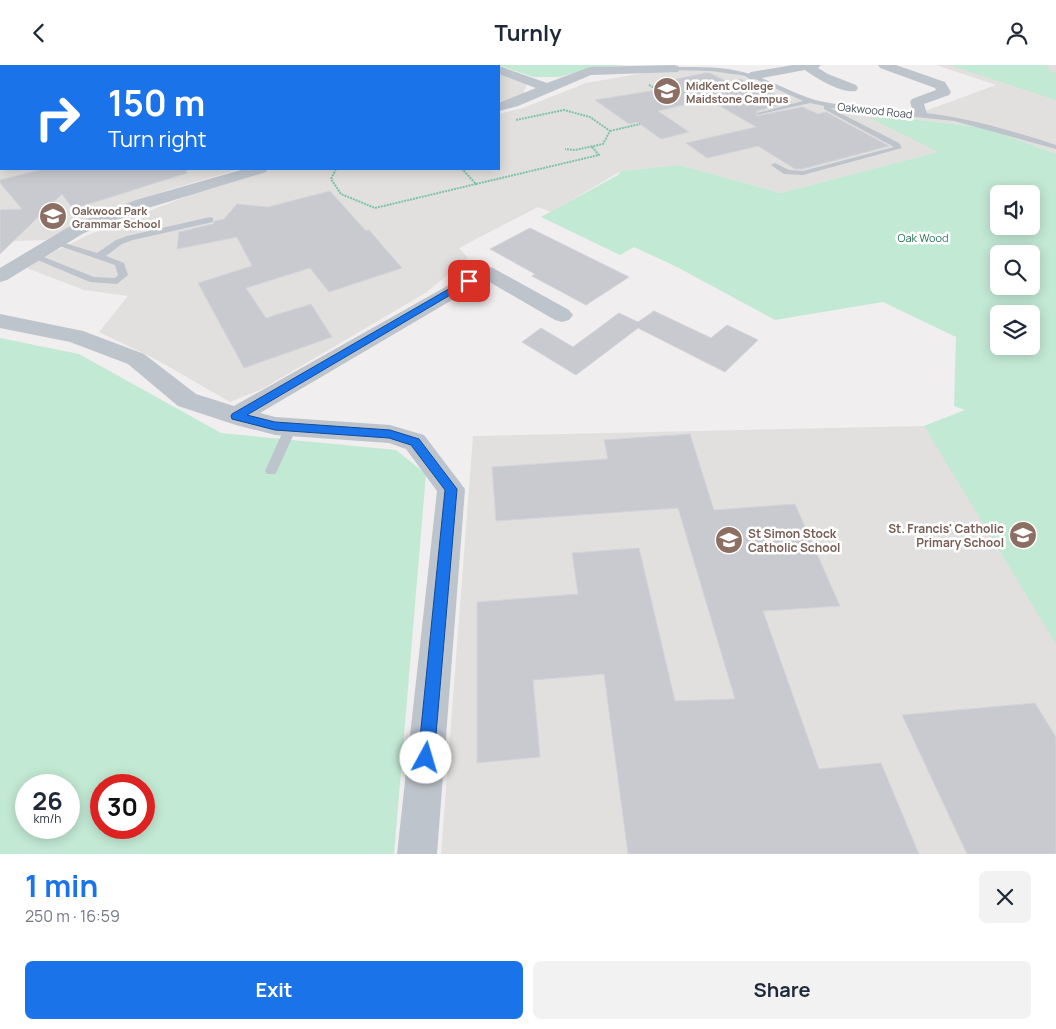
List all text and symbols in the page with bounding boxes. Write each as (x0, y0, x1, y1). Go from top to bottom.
text: Turnly (494, 18, 562, 48)
icon: back (25, 19, 53, 47)
icon: person (1003, 19, 1031, 47)
school or university icon: MidKent College Maidstone Campus (652, 76, 682, 106)
place label: MidKent College Maidstone Campus (686, 78, 788, 106)
text: 150 m (108, 79, 205, 127)
icon: right (25, 85, 90, 150)
street label: Oakwood Road (837, 99, 913, 121)
text: Turn right (108, 124, 206, 154)
map controls (990, 185, 1040, 355)
button: sound (990, 185, 1040, 235)
school or university icon: Oakwood Park Grammar School (38, 201, 68, 231)
place label: Oakwood Park Grammar School (72, 203, 160, 231)
park label: Oak Wood (898, 230, 948, 245)
button: search (990, 245, 1040, 295)
pin (448, 260, 490, 302)
icon: arrive (455, 267, 483, 295)
button: layers (990, 305, 1040, 355)
place label: St. Francis' Catholic Primary School (888, 520, 1004, 551)
school or university icon: St. Francis' Catholic Primary School (1008, 520, 1038, 550)
school or university icon: St Simon Stock Catholic School (714, 525, 744, 555)
place label: St Simon Stock Catholic School (748, 525, 840, 556)
position arrow (399, 731, 451, 783)
speed limit sign: 30 (90, 774, 155, 839)
text: 26 (32, 783, 63, 818)
text: km/h (34, 810, 61, 827)
text: 1 min (25, 865, 98, 906)
button: close (979, 871, 1031, 923)
text: 250 m · 16:59 (25, 905, 120, 927)
button: Exit (25, 961, 523, 1019)
button: Share (533, 961, 1031, 1019)

